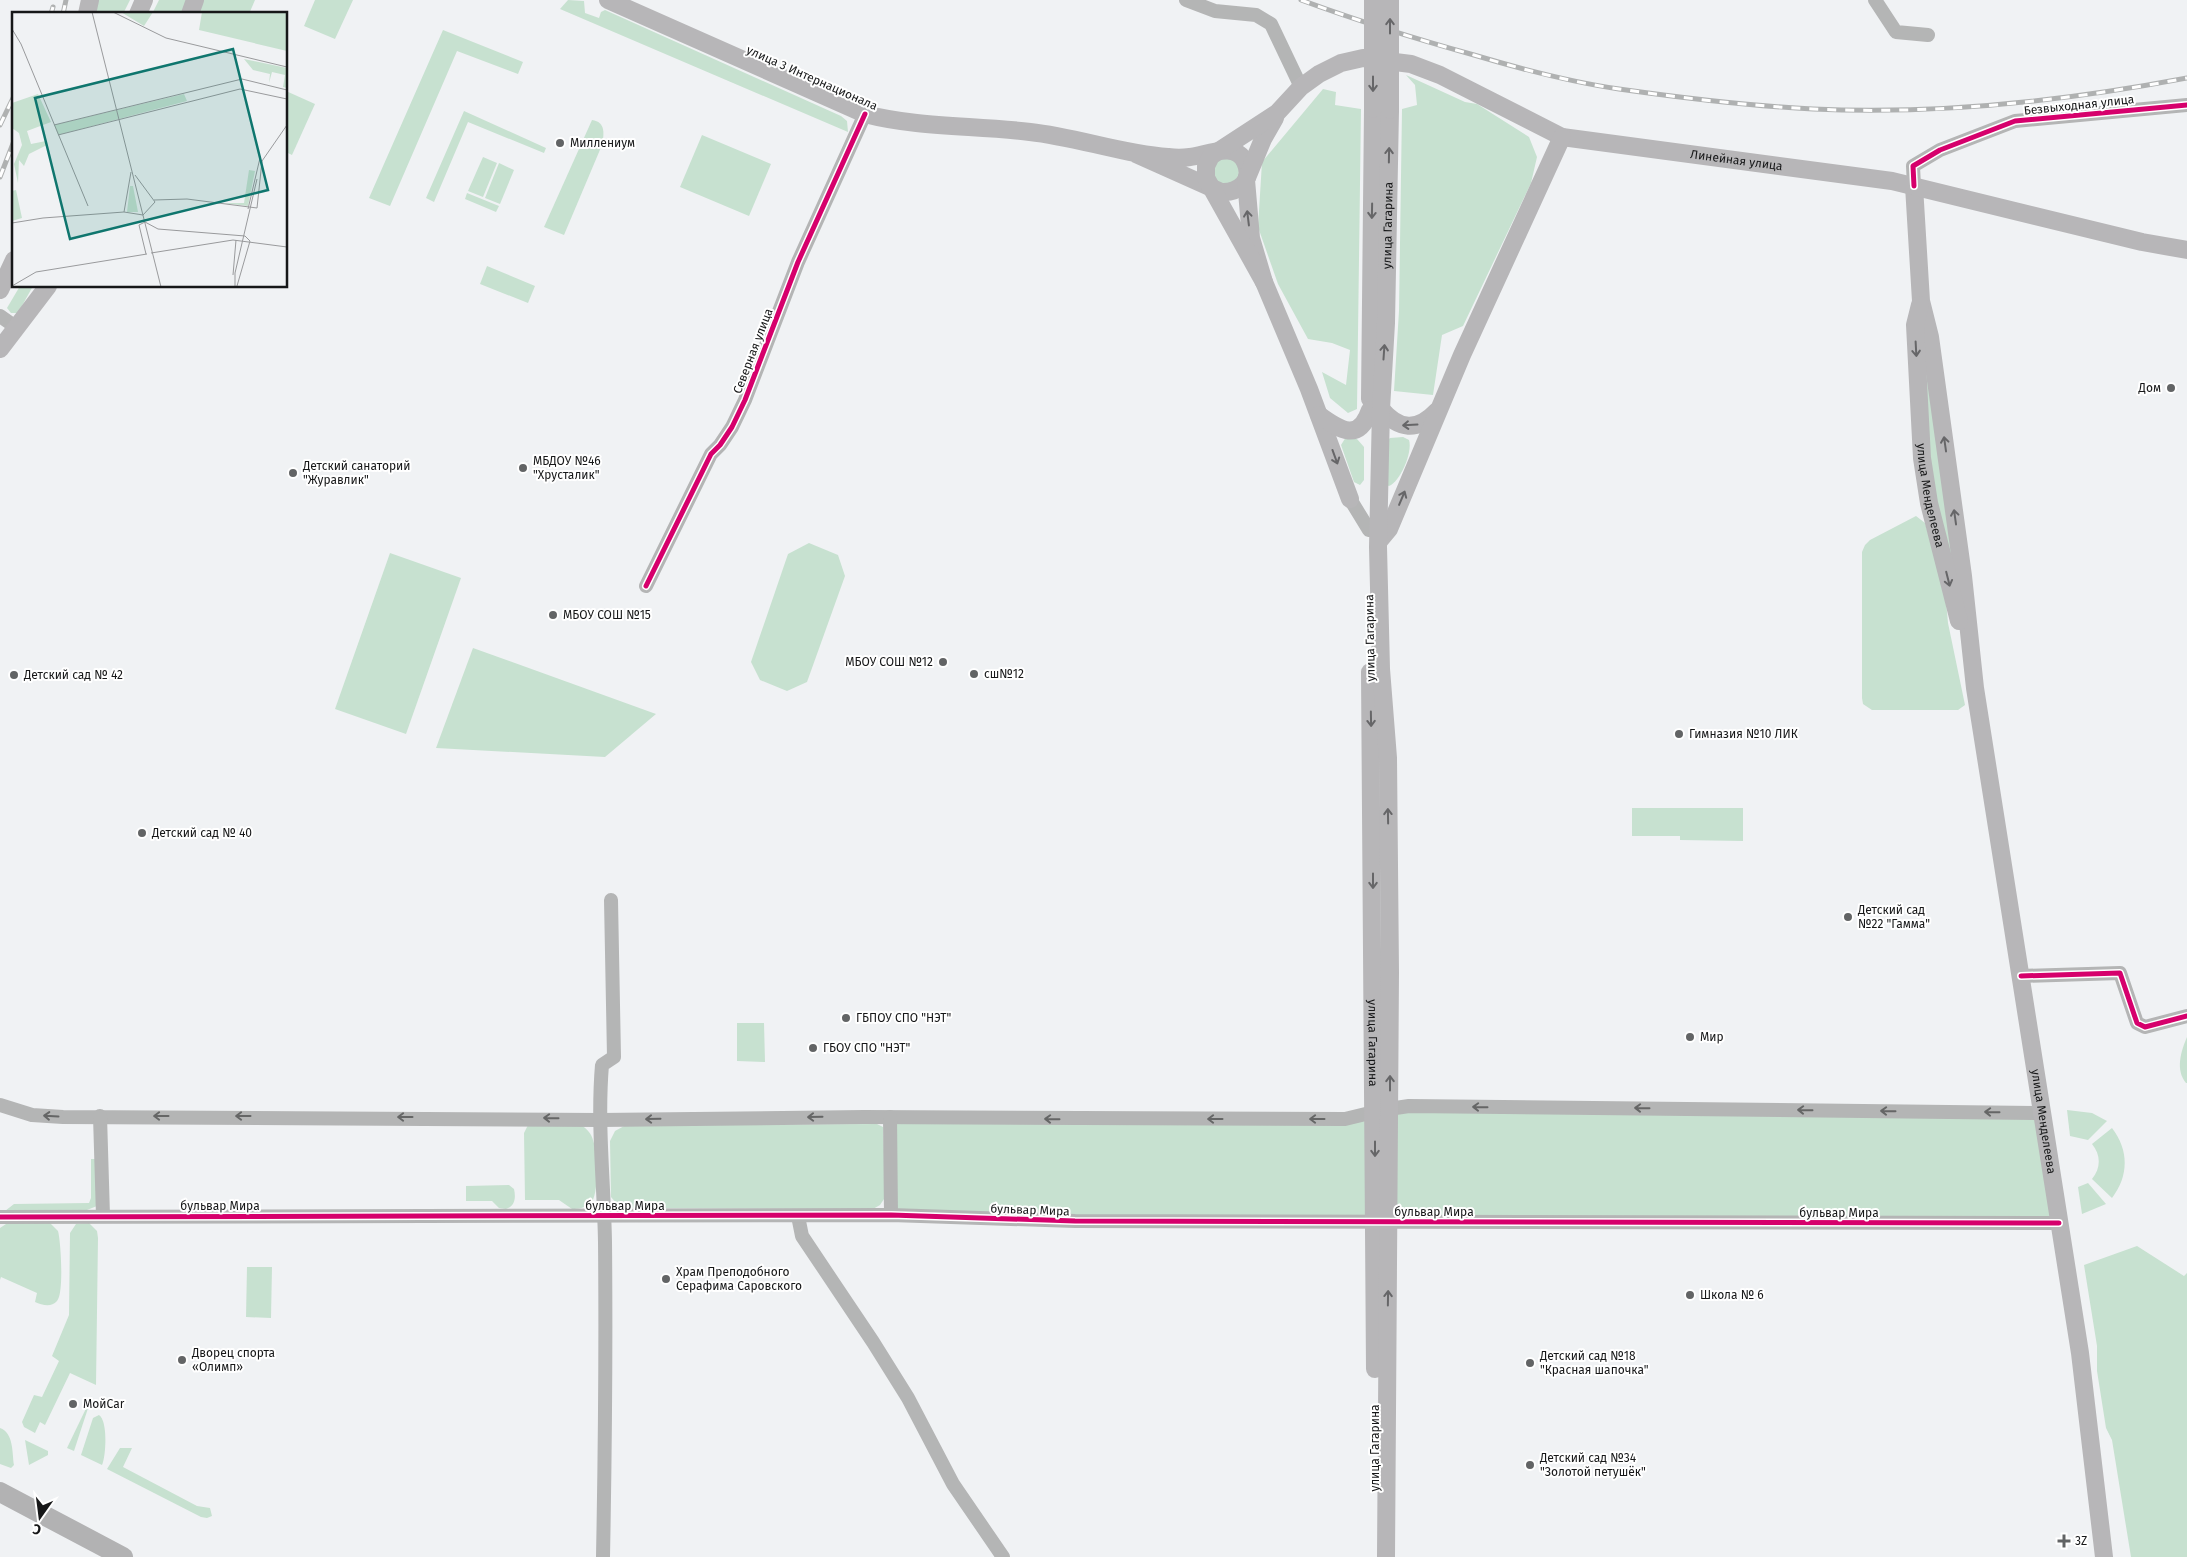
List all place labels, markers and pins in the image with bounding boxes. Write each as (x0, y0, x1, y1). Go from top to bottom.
place label: Миллениум (570, 136, 635, 150)
marker: Миллениум (554, 137, 566, 149)
place label: Дом (2138, 381, 2161, 395)
marker: Дом (2165, 382, 2177, 394)
place label: МБДОУ №46 "Хрусталик" (533, 454, 601, 482)
place label: Детский санаторий "Журавлик" (302, 459, 410, 487)
marker: МБДОУ №46 "Хрусталик" (517, 462, 529, 474)
marker: Детский санаторий "Журавлик" (287, 467, 299, 479)
place label: МБОУ СОШ №15 (563, 608, 651, 622)
marker: МБОУ СОШ №15 (547, 609, 559, 621)
place label: МБОУ СОШ №12 (845, 655, 933, 669)
marker: МБОУ СОШ №12 (937, 656, 949, 668)
place label: сш№12 (984, 667, 1024, 681)
place label: Детский сад № 42 (23, 668, 123, 682)
marker: сш№12 (968, 668, 980, 680)
marker: Детский сад № 42 (8, 669, 20, 681)
place label: Гимназия №10 ЛИК (1689, 727, 1798, 741)
marker: Гимназия №10 ЛИК (1673, 728, 1685, 740)
place label: Детский сад № 40 (151, 826, 252, 840)
marker: Детский сад № 40 (136, 827, 148, 839)
place label: Детский сад №22 "Гамма" (1857, 903, 1930, 931)
marker: Детский сад №22 "Гамма" (1842, 911, 1854, 923)
place label: ГБПОУ СПО "НЭТ" (856, 1011, 952, 1025)
marker: ГБПОУ СПО "НЭТ" (840, 1012, 852, 1024)
place label: Мир (1700, 1030, 1724, 1044)
marker: Мир (1684, 1031, 1696, 1043)
place label: ГБОУ СПО "НЭТ" (823, 1041, 910, 1055)
marker: ГБОУ СПО "НЭТ" (807, 1042, 819, 1054)
place label: Храм Преподобного Серафима Саровского (676, 1265, 802, 1293)
marker: Храм Преподобного Серафима Саровского (660, 1273, 672, 1285)
place label: Школа № 6 (1700, 1288, 1764, 1302)
marker: Школа № 6 (1684, 1289, 1696, 1301)
place label: Дворец спорта «Олимп» (191, 1346, 275, 1374)
place label: Детский сад №18 "Красная шапочка" (1539, 1349, 1649, 1377)
marker: Дворец спорта «Олимп» (176, 1354, 188, 1366)
marker: Детский сад №18 "Красная шапочка" (1524, 1357, 1536, 1369)
place label: МойCar (83, 1397, 125, 1411)
marker: МойCar (67, 1398, 79, 1410)
place label: Детский сад №34 "Золотой петушёк" (1539, 1451, 1646, 1479)
marker: Детский сад №34 "Золотой петушёк" (1524, 1459, 1536, 1471)
marker: 3Z (2057, 1534, 2071, 1548)
place label: 3Z (2075, 1534, 2087, 1548)

